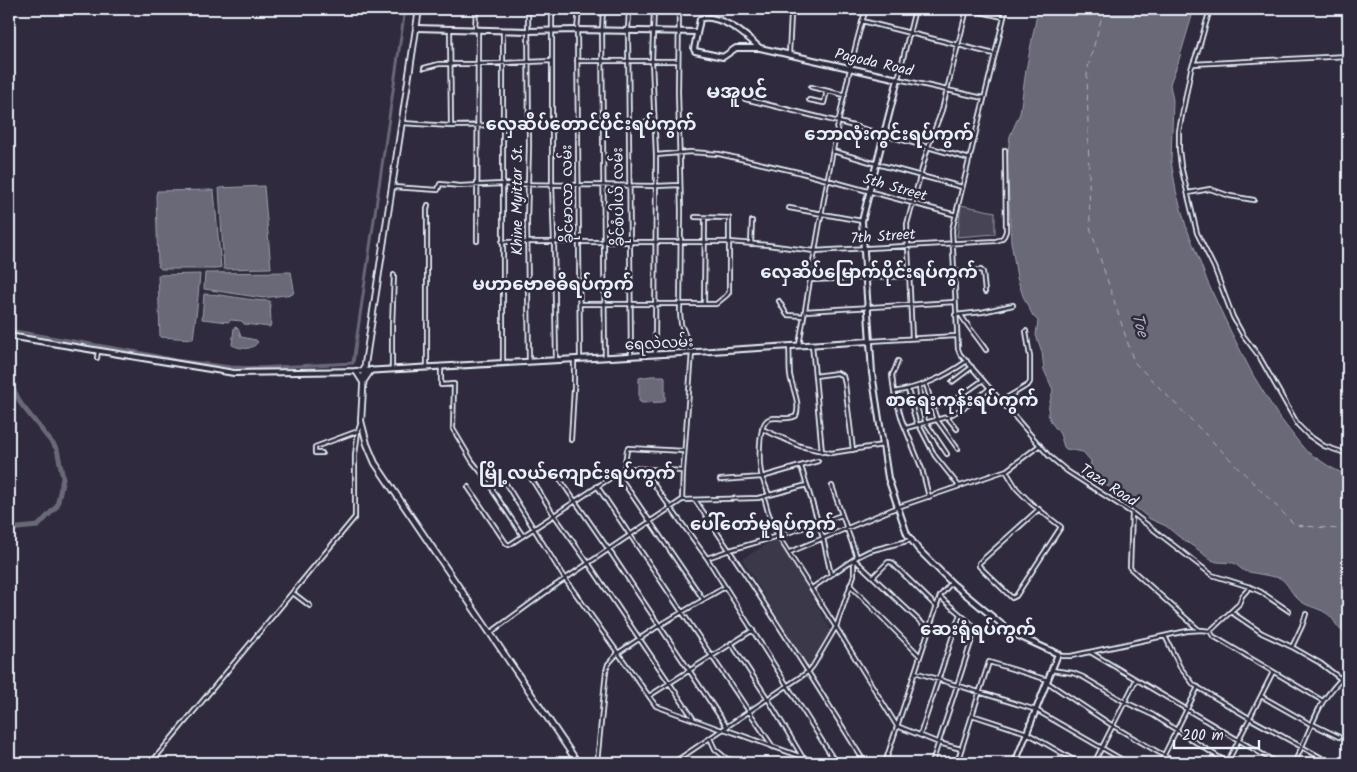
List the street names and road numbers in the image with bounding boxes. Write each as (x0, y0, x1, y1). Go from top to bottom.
street label: Pagoda Road (832, 42, 916, 84)
street label: ခိုင်မာလာ လမ်း (555, 144, 581, 244)
street label: Khine Myittar St. (506, 145, 530, 255)
street label: ခိုင်စံပါယ် လမ်း (606, 147, 632, 247)
street label: 5th Street (860, 167, 930, 209)
street label: 7th Street (850, 223, 916, 251)
street label: ရေလဲလမ်း (624, 330, 694, 358)
street label: Taza Road (1075, 458, 1143, 514)

